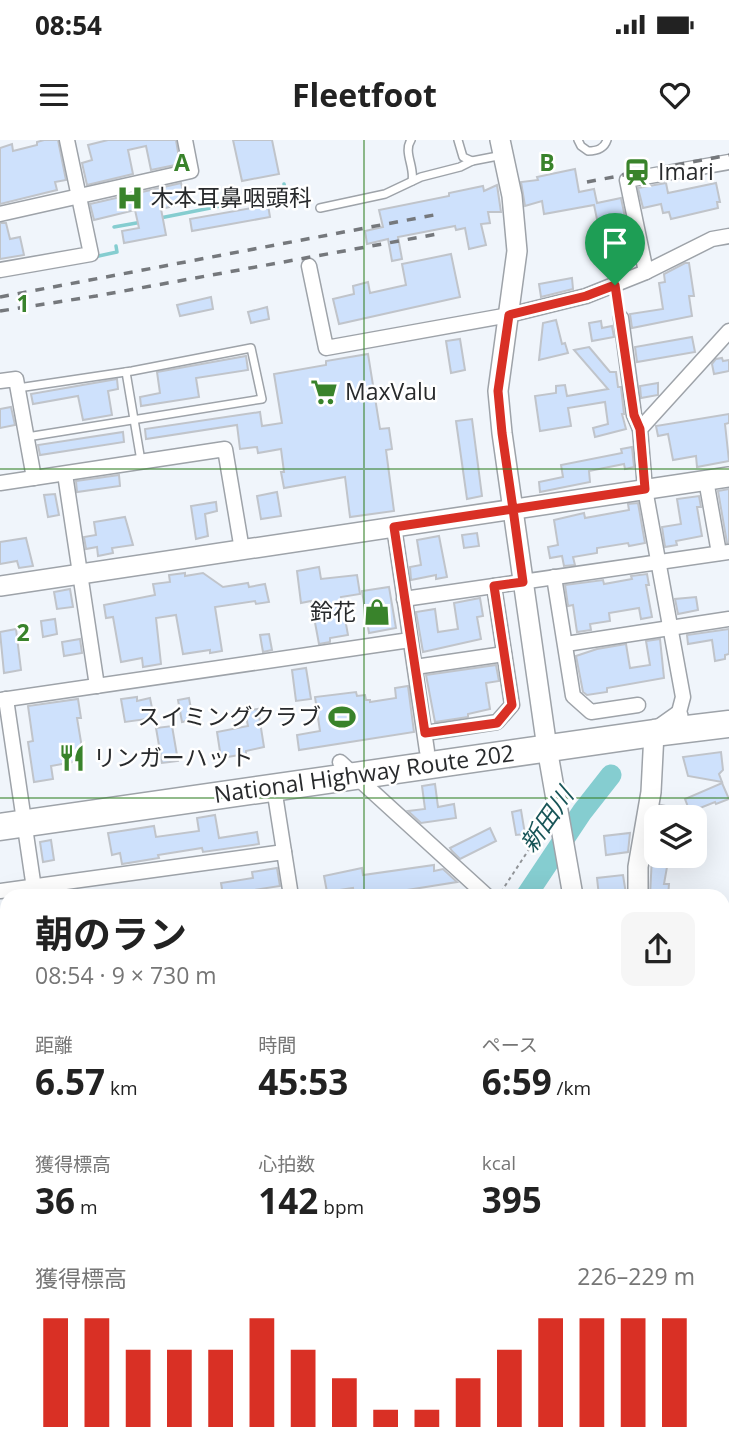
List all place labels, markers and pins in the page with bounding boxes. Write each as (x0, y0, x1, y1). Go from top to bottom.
place label: Imari (658, 155, 714, 187)
station icon: Imari (622, 157, 652, 187)
place label: 木本耳鼻咽頭科 (151, 181, 312, 213)
hospital icon: 木本耳鼻咽頭科 (115, 183, 145, 213)
pin (585, 213, 645, 285)
place label: MaxValu (345, 375, 437, 407)
supermarket icon: MaxValu (309, 377, 339, 407)
place label: 鈴花 (310, 595, 356, 627)
shop icon: 鈴花 (362, 597, 392, 627)
place label: スイミングクラブ (137, 700, 321, 732)
sports icon: スイミングクラブ (327, 702, 357, 732)
place label: リンガーハット (93, 741, 254, 773)
restaurant icon: リンガーハット (57, 743, 87, 773)

